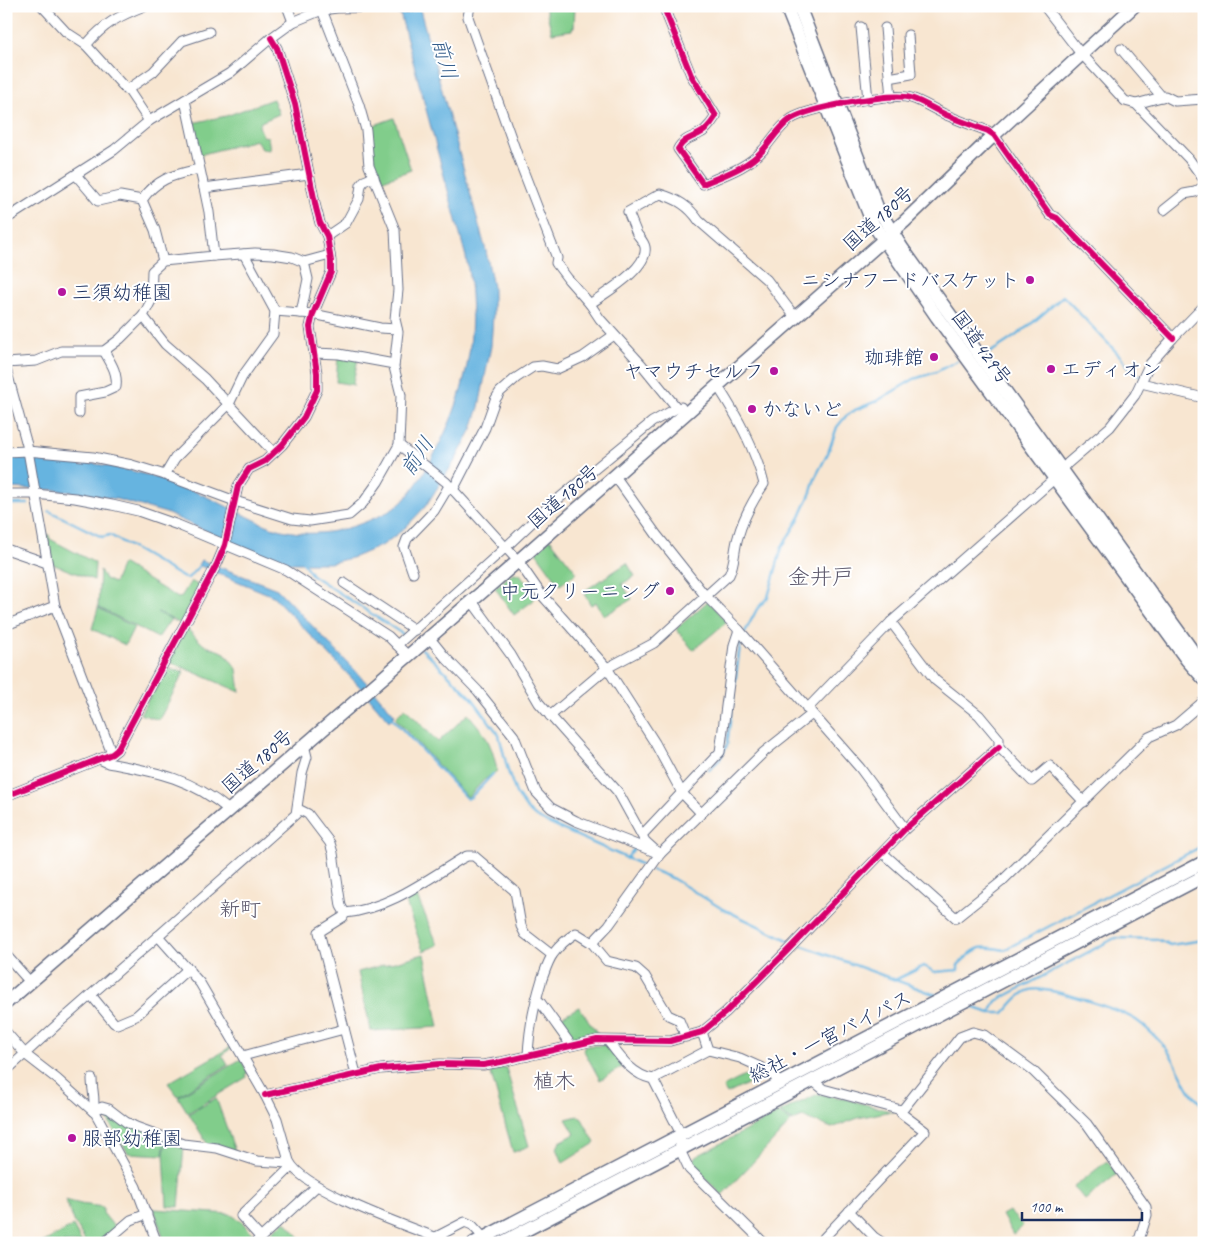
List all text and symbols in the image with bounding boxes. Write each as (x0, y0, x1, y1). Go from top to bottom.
water label: 前川 (427, 35, 463, 83)
street label: 国道180号 (838, 180, 919, 257)
place label: ニシナフードバスケット (800, 268, 1020, 293)
marker: ニシナフードバスケット (1024, 274, 1036, 286)
place label: 三須幼稚園 (72, 280, 172, 305)
marker: 三須幼稚園 (56, 286, 68, 298)
street label: 国道429号 (946, 305, 1017, 390)
place label: 珈琲館 (864, 345, 924, 370)
marker: 珈琲館 (928, 351, 940, 363)
place label: エディオン (1061, 357, 1162, 382)
place label: ヤマウチセルフ (623, 359, 764, 384)
marker: エディオン (1045, 363, 1057, 375)
marker: ヤマウチセルフ (768, 365, 780, 377)
place label: かないど (762, 397, 842, 422)
marker: かないど (746, 403, 758, 415)
water label: 前川 (394, 431, 440, 481)
street label: 国道180号 (522, 458, 604, 534)
district label: 金井戸 (788, 563, 854, 591)
place label: 中元クリーニング (500, 579, 660, 604)
marker: 中元クリーニング (664, 585, 676, 597)
street label: 国道180号 (216, 723, 298, 799)
district label: 新町 (219, 896, 261, 922)
street label: 総社・一宮バイパス (745, 985, 916, 1088)
district label: 植木 (533, 1068, 575, 1094)
place label: 服部幼稚園 (82, 1126, 182, 1151)
marker: 服部幼稚園 (66, 1132, 78, 1144)
scale bar (1022, 1189, 1142, 1221)
text: 100 m (1030, 1198, 1064, 1217)

